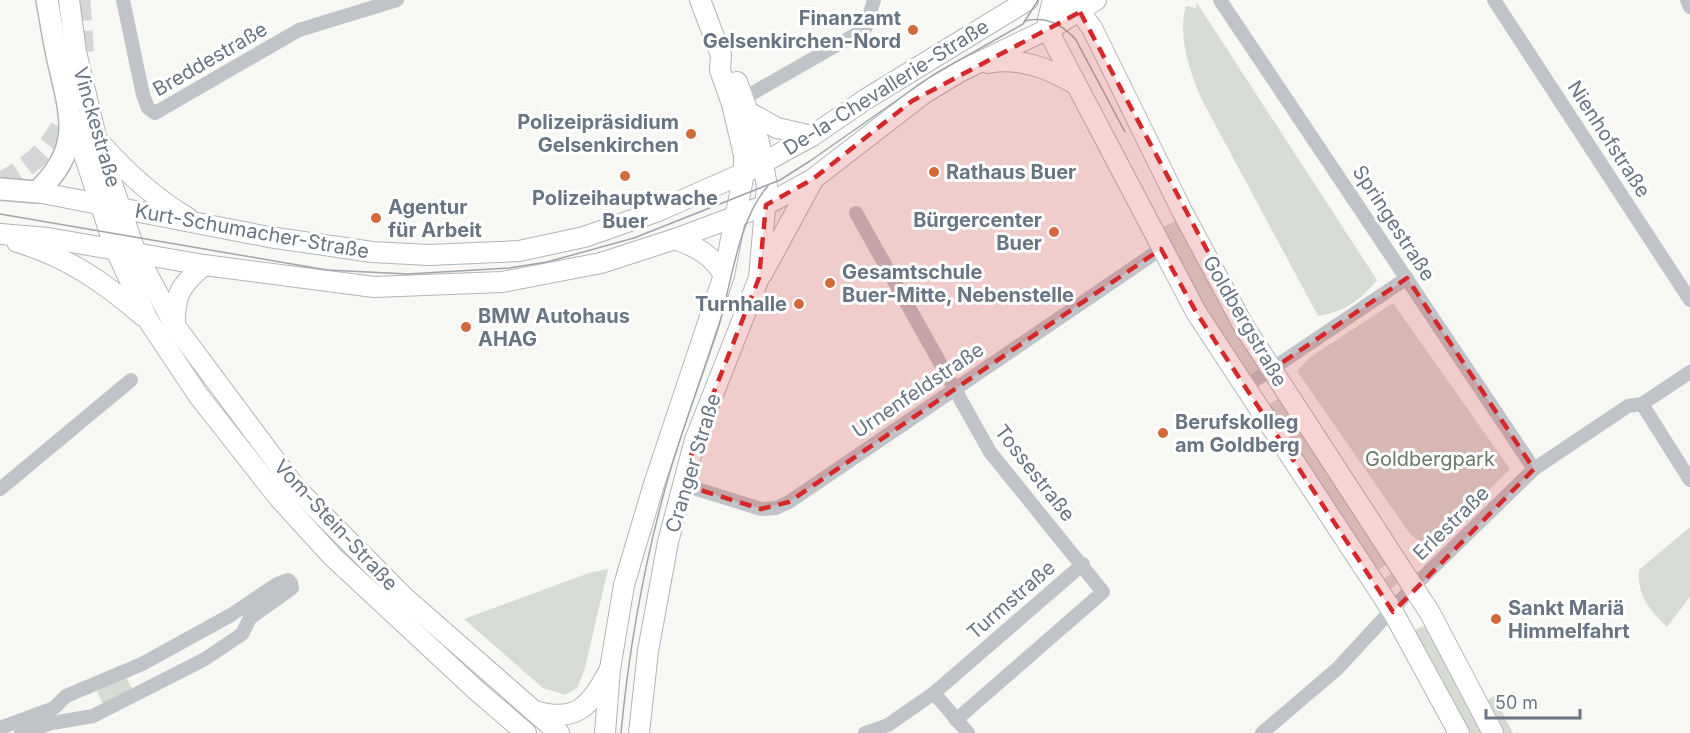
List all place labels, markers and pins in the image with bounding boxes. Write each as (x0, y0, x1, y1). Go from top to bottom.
place label: Finanzamt Gelsenkirchen-Nord (703, 6, 901, 53)
marker: Finanzamt Gelsenkirchen-Nord (906, 23, 920, 37)
place label: Polizeipräsidium Gelsenkirchen (517, 110, 679, 157)
marker: Polizeipräsidium Gelsenkirchen (684, 127, 698, 141)
place label: Rathaus Buer (946, 160, 1076, 184)
marker: Rathaus Buer (927, 165, 941, 179)
marker: Polizeihauptwache Buer (618, 169, 632, 183)
place label: Polizeihauptwache Buer (532, 186, 718, 233)
place label: Agentur für Arbeit (388, 195, 482, 242)
place label: Bürgercenter Buer (913, 208, 1042, 255)
marker: Agentur für Arbeit (369, 211, 383, 225)
marker: Bürgercenter Buer (1047, 225, 1061, 239)
place label: Gesamtschule Buer-Mitte, Nebenstelle (842, 260, 1074, 307)
marker: Gesamtschule Buer-Mitte, Nebenstelle (823, 276, 837, 290)
place label: Turnhalle (695, 292, 787, 316)
marker: Turnhalle (792, 297, 806, 311)
place label: BMW Autohaus AHAG (478, 304, 630, 351)
marker: BMW Autohaus AHAG (459, 320, 473, 334)
place label: Berufskolleg am Goldberg (1175, 410, 1300, 457)
marker: Berufskolleg am Goldberg (1156, 426, 1170, 440)
place label: Sankt Mariä Himmelfahrt (1508, 596, 1630, 643)
marker: Sankt Mariä Himmelfahrt (1489, 612, 1503, 626)

